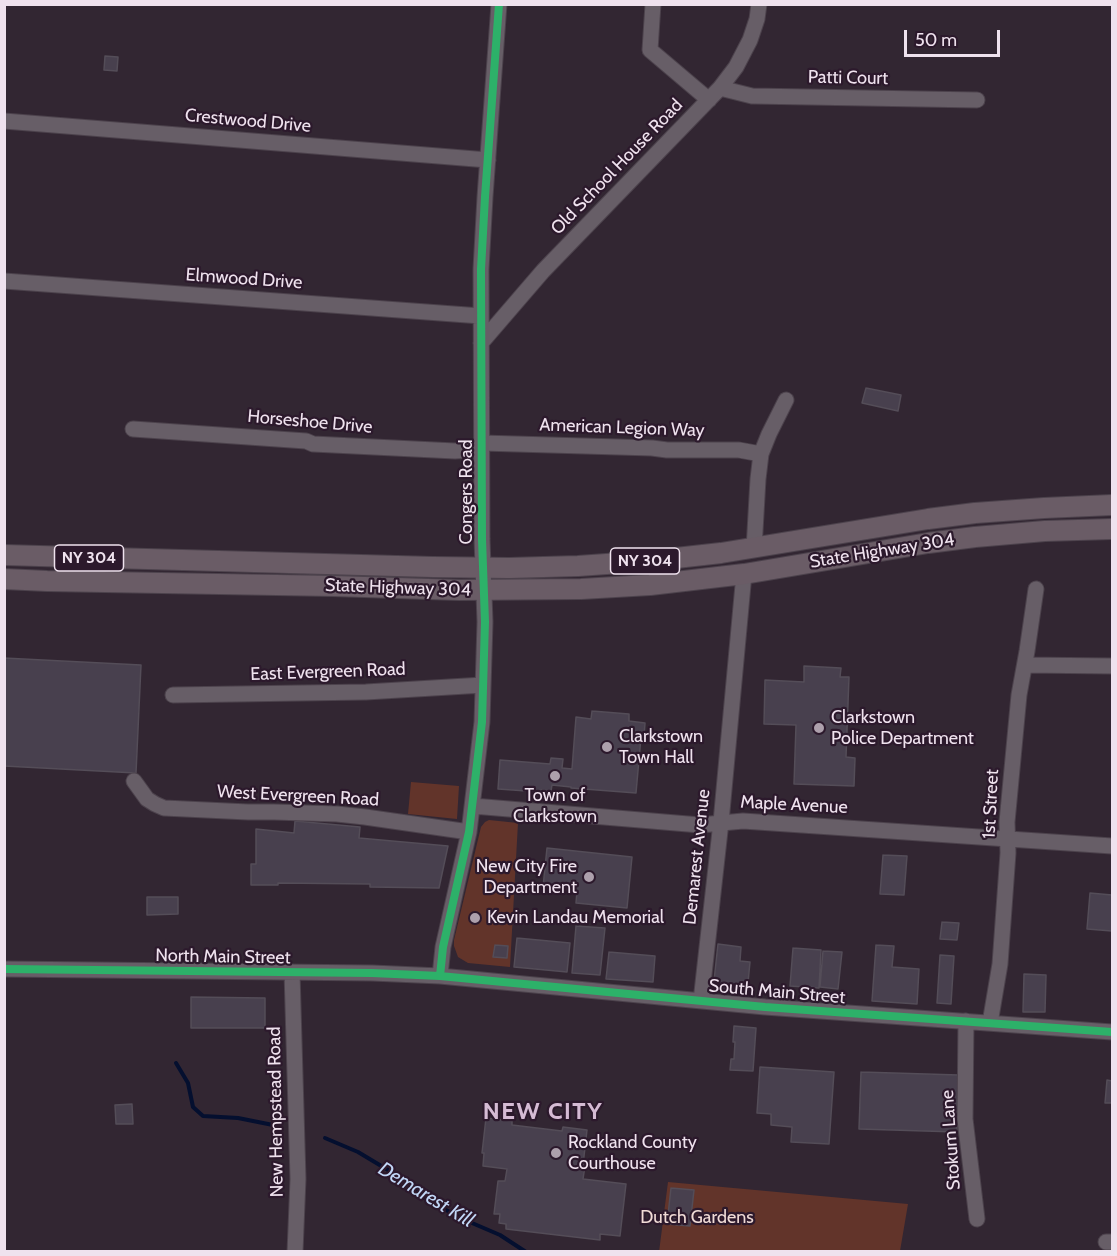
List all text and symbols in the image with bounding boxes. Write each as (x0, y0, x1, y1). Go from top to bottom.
scale bar (907, 18, 1003, 56)
text: 50 m (915, 29, 957, 51)
street label: Patti Court (808, 66, 888, 90)
street label: Old School House Road (547, 95, 687, 239)
street label: Crestwood Drive (184, 105, 312, 137)
street label: Elmwood Drive (185, 264, 303, 294)
street label: Horseshoe Drive (247, 406, 373, 438)
street label: American Legion Way (539, 414, 705, 442)
street label: Congers Road (456, 439, 478, 545)
street label: State Highway 304 (808, 529, 956, 573)
road number: NY 304 (54, 545, 124, 571)
road number: NY 304 (610, 548, 680, 574)
street label: State Highway 304 (325, 575, 471, 601)
street label: East Evergreen Road (250, 658, 406, 686)
place label: Clarkstown Police Department (831, 707, 974, 750)
marker: Clarkstown Police Department (812, 721, 826, 735)
place label: Clarkstown Town Hall (619, 726, 703, 768)
marker: Clarkstown Town Hall (600, 740, 614, 754)
marker: Town of Clarkstown (548, 769, 562, 783)
street label: 1st Street (978, 769, 1004, 839)
street label: West Evergreen Road (216, 781, 380, 811)
place label: Town of Clarkstown (513, 785, 597, 828)
street label: Demarest Avenue (679, 788, 715, 926)
street label: Maple Avenue (740, 791, 848, 819)
place label: New City Fire Department (476, 856, 577, 898)
marker: New City Fire Department (582, 870, 596, 884)
place label: Kevin Landau Memorial (487, 907, 664, 929)
marker: Kevin Landau Memorial (468, 911, 482, 925)
street label: North Main Street (155, 945, 291, 969)
street label: South Main Street (708, 975, 846, 1009)
street label: New Hempstead Road (264, 1027, 288, 1197)
street label: Stokum Lane (937, 1089, 965, 1191)
district label: NEW CITY (483, 1098, 603, 1126)
place label: Rockland County Courthouse (568, 1132, 697, 1174)
marker: Rockland County Courthouse (549, 1146, 563, 1160)
water label: Demarest Kill (374, 1157, 478, 1233)
park label: Dutch Gardens (640, 1207, 754, 1229)

